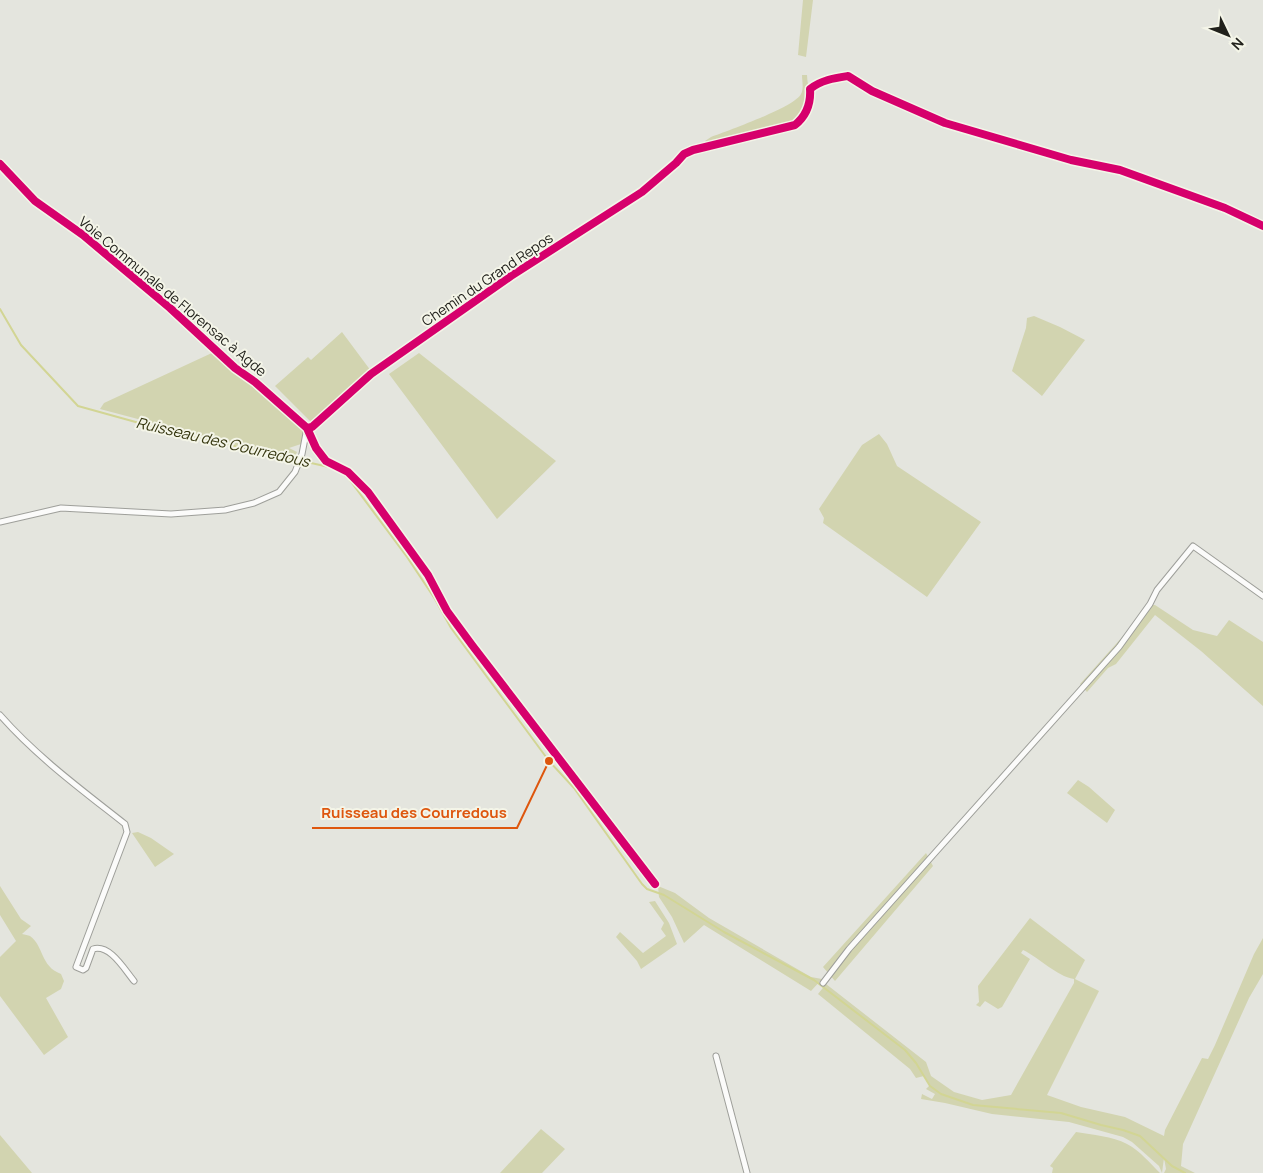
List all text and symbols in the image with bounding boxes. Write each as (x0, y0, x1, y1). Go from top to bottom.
north arrow (1203, 10, 1253, 60)
text: N (1227, 34, 1248, 54)
street label: Voie Communale de Florensac à Agde (75, 212, 271, 380)
street label: Chemin du Grand Repos (418, 228, 556, 330)
water label: Ruisseau des Courredous (134, 412, 313, 472)
callout: Ruisseau des Courredous (312, 798, 517, 828)
text: Ruisseau des Courredous (321, 802, 507, 823)

